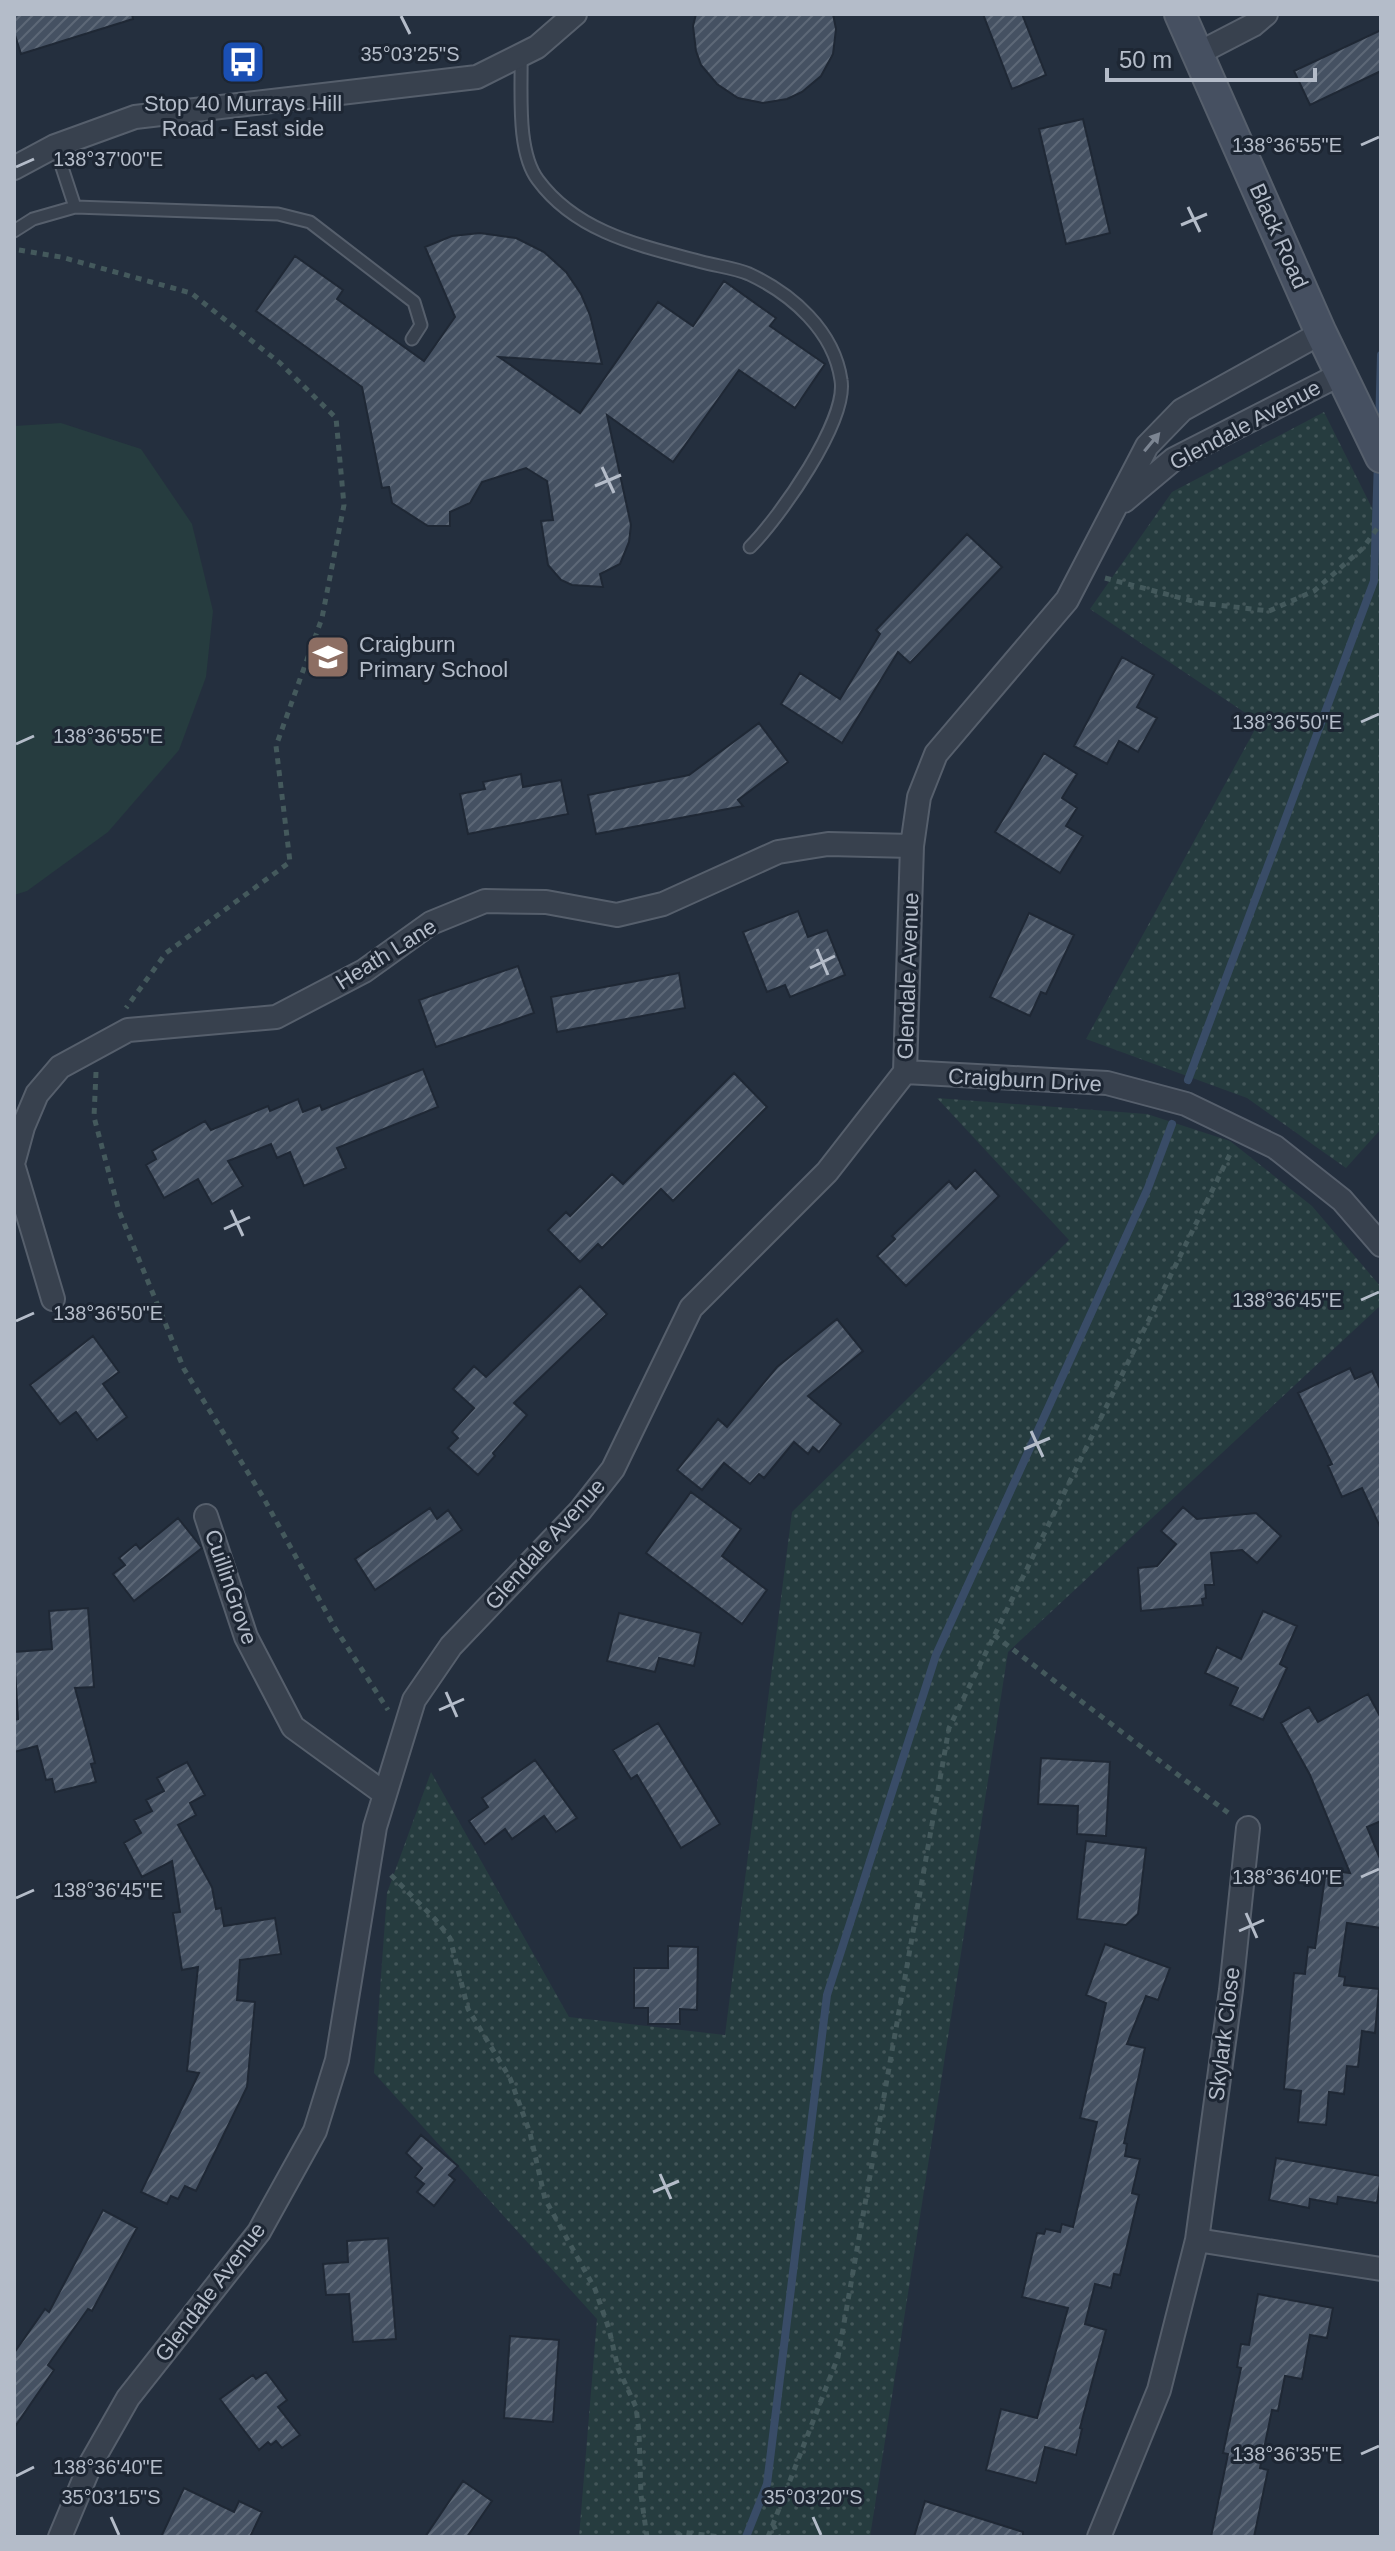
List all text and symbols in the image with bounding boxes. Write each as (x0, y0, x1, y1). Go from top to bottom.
scale bar (1107, 32, 1315, 82)
bus stop icon: Stop 40 Murrays Hill Road - East side (219, 38, 267, 86)
text: 35°03'25"S (361, 43, 460, 65)
text: 50 m (1119, 46, 1172, 73)
place label: Stop 40 Murrays Hill Road - East side (144, 91, 342, 141)
text: 138°36'55"E (1232, 134, 1342, 156)
text: 138°37'00"E (53, 148, 163, 170)
street label: Black Road (1245, 180, 1313, 292)
street label: Glendale Avenue (1165, 375, 1325, 475)
one-way arrow (1143, 432, 1160, 452)
place label: Craigburn Primary School (359, 632, 508, 682)
school or university icon: Craigburn Primary School (304, 633, 352, 681)
text: 138°36'50"E (1232, 711, 1342, 733)
text: 138°36'55"E (53, 725, 163, 747)
street label: Glendale Avenue (893, 892, 923, 1060)
street label: Heath Lane (331, 913, 441, 995)
street label: Craigburn Drive (947, 1063, 1103, 1097)
text: 138°36'45"E (1232, 1289, 1342, 1311)
text: 138°36'50"E (53, 1302, 163, 1324)
street label: Glendale Avenue (480, 1474, 610, 1614)
street label: CuillinGrove (200, 1526, 262, 1648)
text: 138°36'40"E (1232, 1866, 1342, 1888)
text: 138°36'45"E (53, 1879, 163, 1901)
street label: Skylark Close (1203, 1966, 1245, 2102)
street label: Glendale Avenue (150, 2218, 270, 2366)
text: 138°36'35"E (1232, 2443, 1342, 2465)
text: 138°36'40"E (53, 2456, 163, 2478)
text: 35°03'15"S (62, 2486, 161, 2508)
text: 35°03'20"S (764, 2486, 863, 2508)

